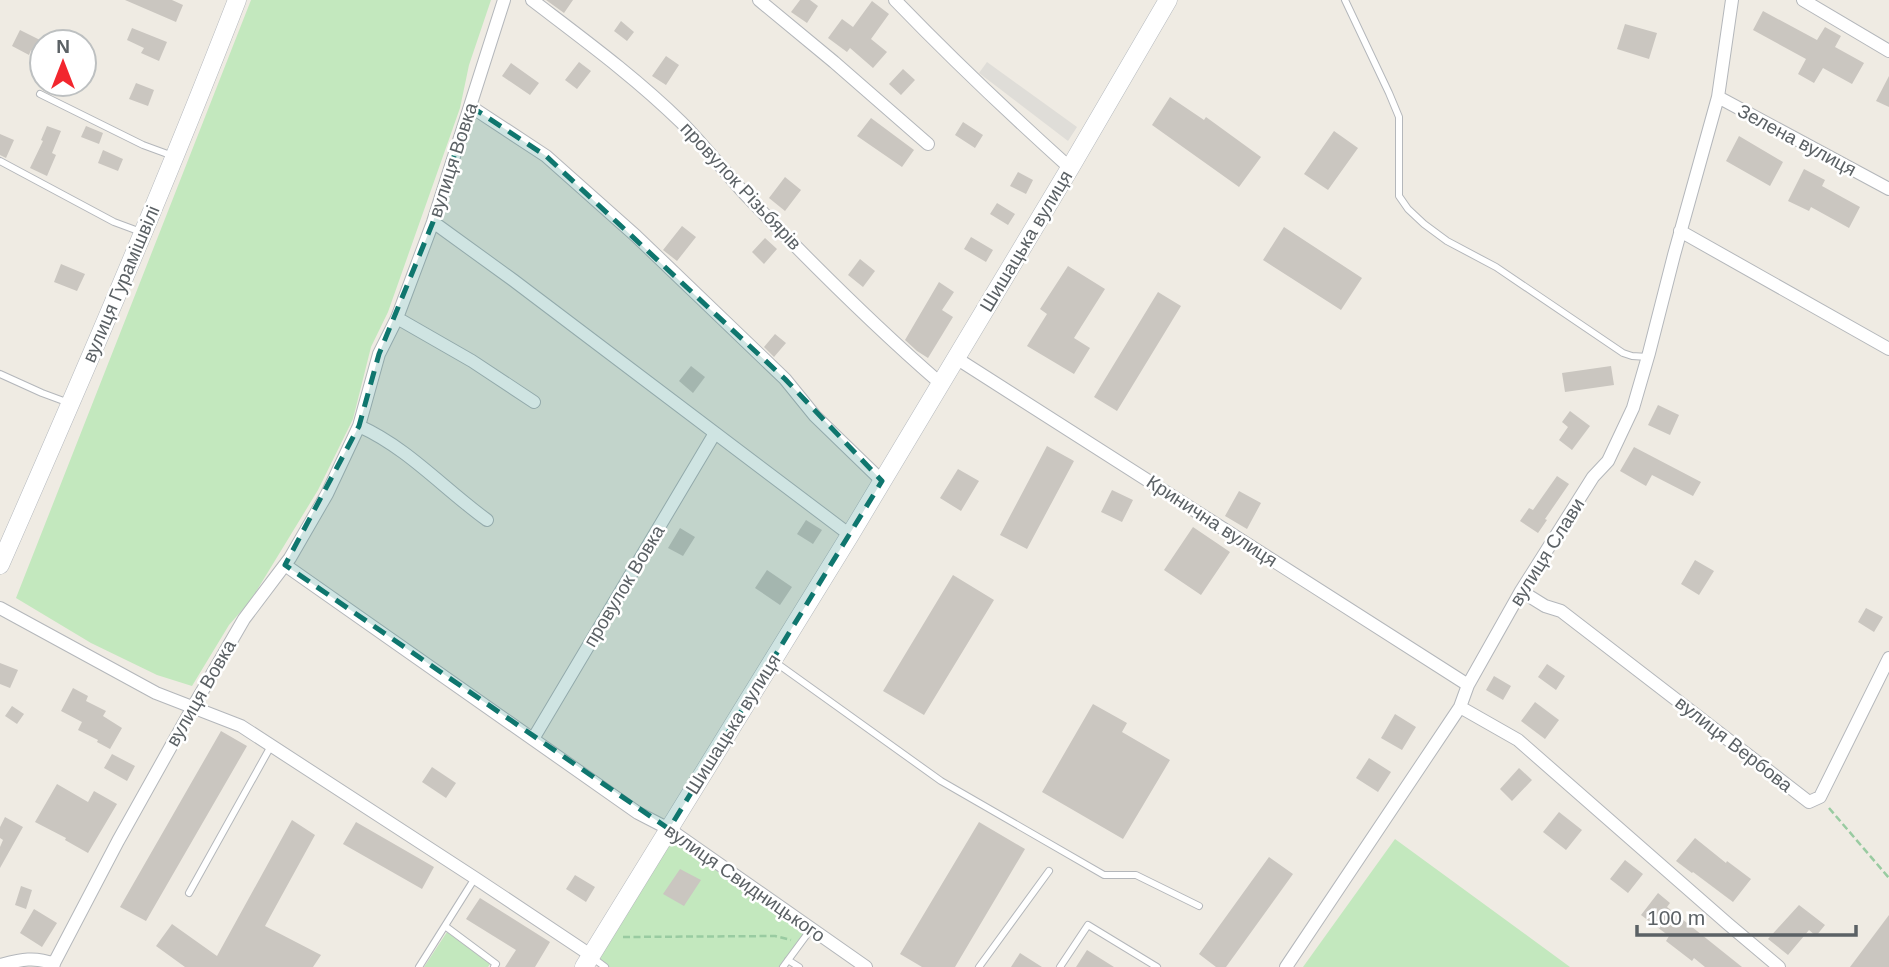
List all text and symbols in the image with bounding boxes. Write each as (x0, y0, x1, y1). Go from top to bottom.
north arrow (28, 28, 98, 98)
text: N (56, 36, 70, 57)
street label: вулиця Вовка (425, 100, 482, 220)
street label: Зелена вулиця (1734, 100, 1860, 180)
street label: провулок Різьбярів (676, 118, 806, 254)
street label: Шишацька вулиця (976, 167, 1076, 315)
street label: вулиця Гурамішвілі (78, 202, 164, 366)
street label: Кринична вулиця (1143, 471, 1281, 571)
street label: вулиця Слави (1506, 494, 1588, 610)
street label: провулок Вовка (579, 521, 669, 651)
street label: вулиця Вовка (162, 636, 240, 750)
street label: Шишацька вулиця (681, 650, 785, 798)
street label: вулиця Вербова (1671, 692, 1797, 796)
street label: вулиця Свидницького (661, 820, 829, 946)
scale bar (1637, 894, 1856, 938)
text: 100 m (1647, 906, 1705, 929)

